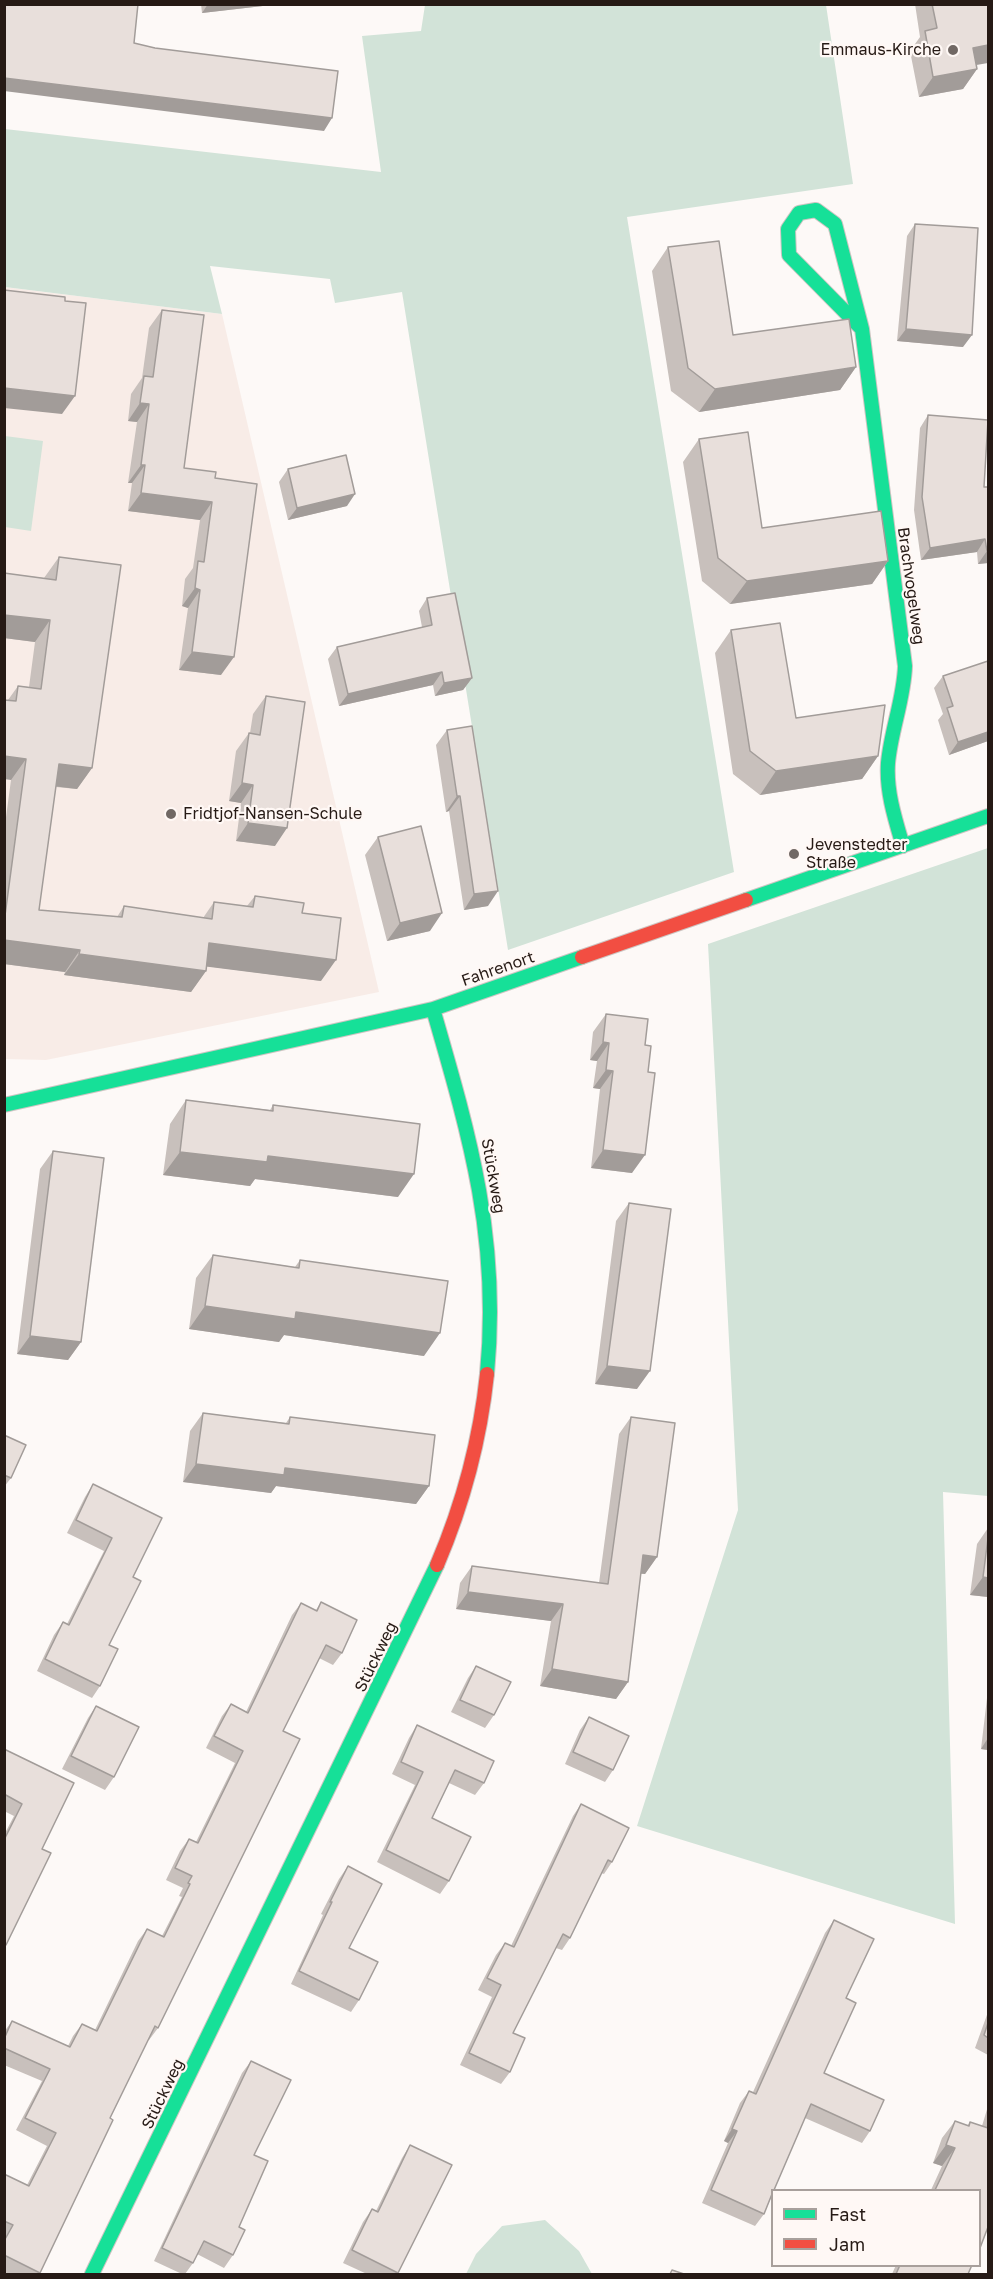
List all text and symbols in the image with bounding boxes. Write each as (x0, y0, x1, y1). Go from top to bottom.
place label: Emmaus-Kirche (820, 40, 941, 60)
marker: Emmaus-Kirche (946, 43, 960, 57)
street label: Brachvogelweg (893, 526, 929, 646)
place label: Fridtjof-Nansen-Schule (183, 804, 362, 824)
marker: Fridtjof-Nansen-Schule (164, 807, 178, 821)
place label: Jevenstedter Straße (806, 835, 908, 873)
marker: Jevenstedter Straße (787, 847, 801, 861)
street label: Fahrenort (459, 948, 537, 990)
street label: Stückweg (477, 1137, 509, 1215)
street label: Stückweg (351, 1619, 401, 1695)
street label: Stückweg (138, 2056, 188, 2132)
legend (771, 2189, 981, 2267)
text: Fast (829, 2203, 866, 2225)
text: Jam (829, 2233, 865, 2255)

